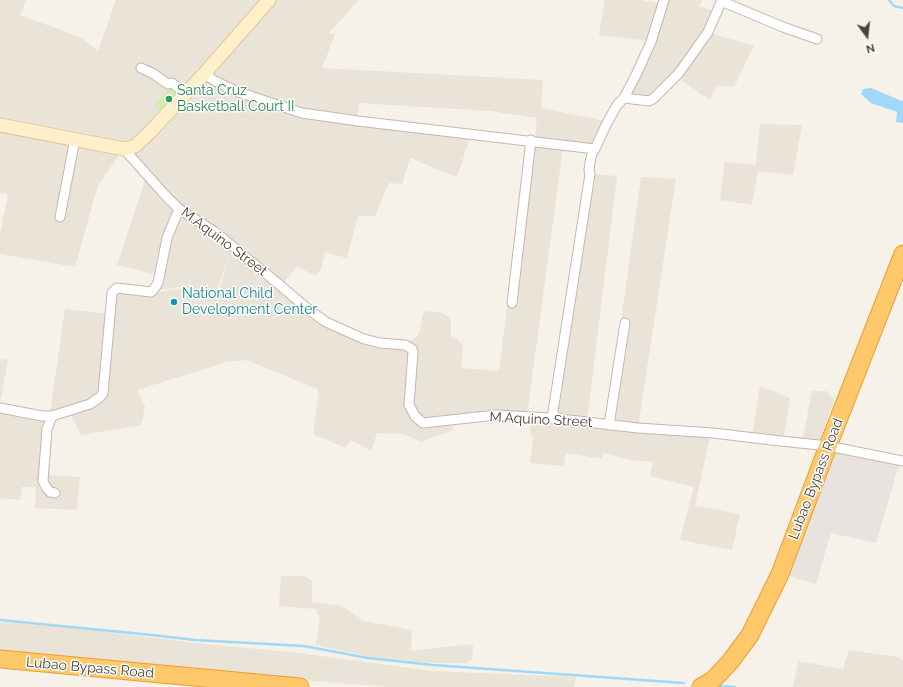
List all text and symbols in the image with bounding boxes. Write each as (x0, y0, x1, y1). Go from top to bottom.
north arrow (847, 16, 887, 56)
text: N (864, 41, 876, 55)
place label: Santa Cruz Basketball Court II (177, 83, 294, 116)
marker: Santa Cruz Basketball Court II (164, 94, 174, 104)
street label: M.Aquino Street (178, 204, 270, 280)
place label: National Child Development Center (182, 286, 317, 318)
marker: National Child Development Center (169, 297, 179, 307)
street label: M.Aquino Street (489, 409, 593, 431)
street label: Lubao Bypass Road (785, 416, 847, 542)
street label: Lubao Bypass Road (25, 654, 155, 682)

